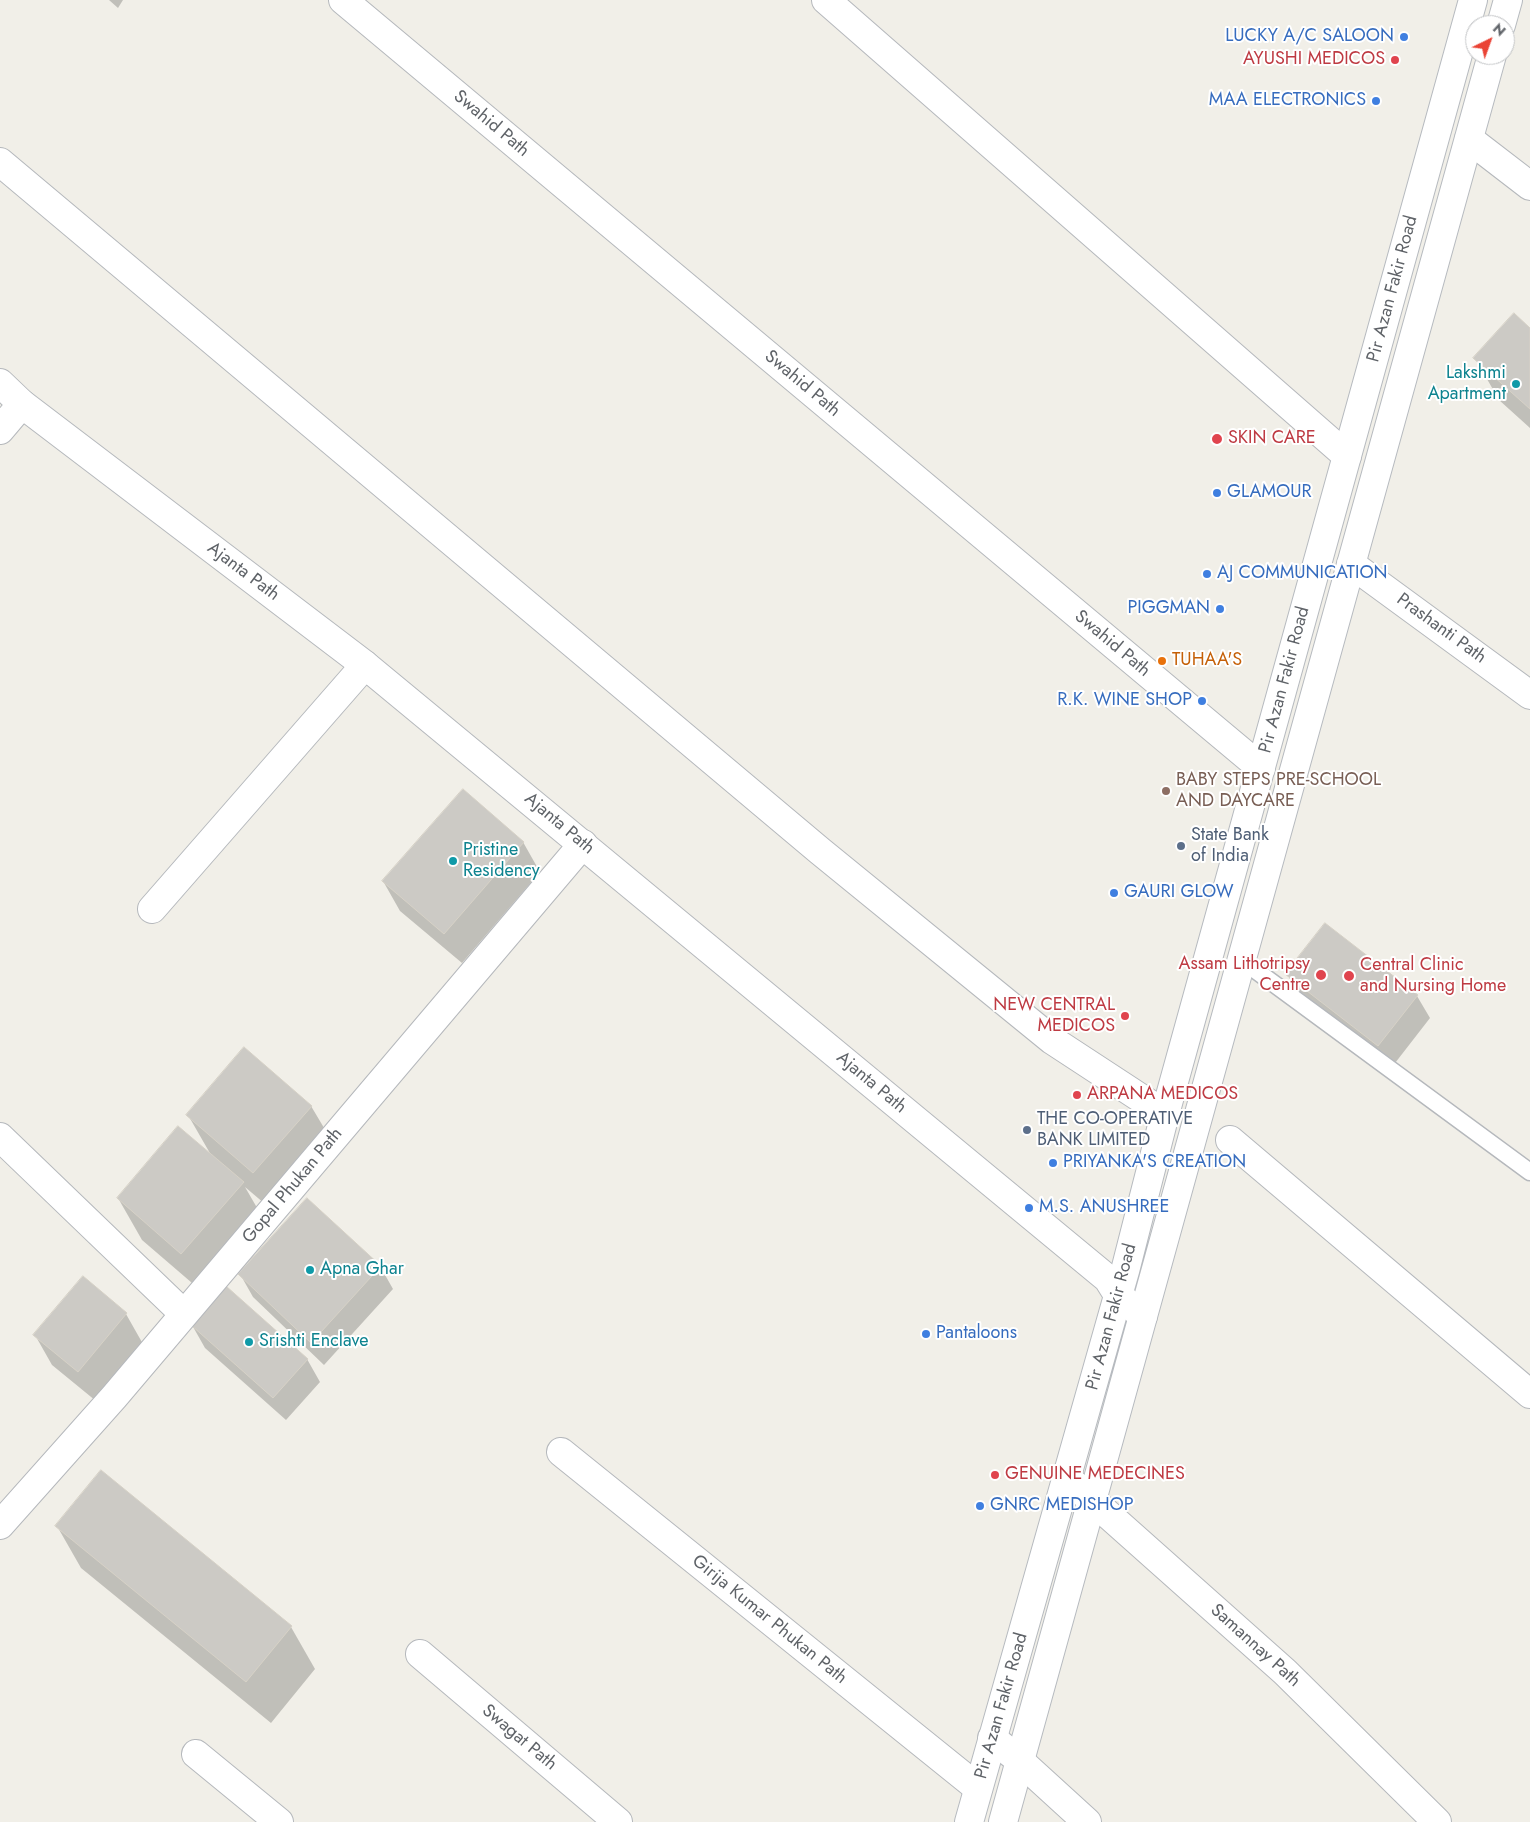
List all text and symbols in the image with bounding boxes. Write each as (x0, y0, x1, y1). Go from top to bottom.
north arrow (1465, 15, 1515, 65)
text: N (1489, 18, 1510, 41)
place label: LUCKY A/C SALOON (1225, 26, 1394, 48)
marker: LUCKY A/C SALOON (1398, 31, 1410, 43)
place label: AYUSHI MEDICOS (1243, 49, 1385, 71)
marker: AYUSHI MEDICOS (1389, 54, 1401, 66)
street label: Swahid Path (449, 86, 533, 162)
place label: MAA ELECTRONICS (1209, 90, 1366, 112)
marker: MAA ELECTRONICS (1370, 95, 1382, 107)
street label: Pir Azan Fakir Road (1363, 213, 1423, 365)
street label: Swahid Path (760, 346, 844, 422)
place label: Lakshmi Apartment (1428, 363, 1506, 406)
marker: Lakshmi Apartment (1510, 378, 1522, 390)
place label: SKIN CARE (1228, 428, 1316, 450)
marker: SKIN CARE (1210, 432, 1224, 446)
place label: GLAMOUR (1227, 482, 1312, 504)
marker: GLAMOUR (1211, 487, 1223, 499)
street label: Ajanta Path (203, 538, 283, 606)
place label: AJ COMMUNICATION (1217, 563, 1388, 585)
marker: AJ COMMUNICATION (1201, 568, 1213, 580)
street label: Prashanti Path (1392, 589, 1490, 669)
place label: PIGGMAN (1127, 598, 1210, 620)
marker: PIGGMAN (1214, 603, 1226, 615)
street label: Pir Azan Fakir Road (1255, 604, 1315, 756)
street label: Swahid Path (1070, 606, 1154, 682)
place label: TUHAA'S (1172, 650, 1242, 672)
marker: TUHAA'S (1156, 655, 1168, 667)
place label: R.K. WINE SHOP (1057, 690, 1192, 712)
marker: R.K. WINE SHOP (1196, 695, 1208, 707)
place label: BABY STEPS PRE-SCHOOL AND DAYCARE (1176, 770, 1381, 812)
marker: BABY STEPS PRE-SCHOOL AND DAYCARE (1160, 785, 1172, 797)
street label: Ajanta Path (520, 789, 598, 859)
place label: State Bank of India (1191, 825, 1269, 868)
place label: Pristine Residency (463, 840, 540, 882)
marker: State Bank of India (1175, 840, 1187, 852)
marker: Pristine Residency (447, 855, 459, 867)
place label: GAURI GLOW (1124, 882, 1233, 904)
marker: GAURI GLOW (1108, 887, 1120, 899)
place label: Assam Lithotripsy Centre (1179, 954, 1310, 996)
place label: Central Clinic and Nursing Home (1360, 955, 1506, 998)
marker: Assam Lithotripsy Centre (1314, 968, 1328, 982)
marker: Central Clinic and Nursing Home (1342, 969, 1356, 983)
place label: NEW CENTRAL MEDICOS (993, 995, 1115, 1038)
marker: NEW CENTRAL MEDICOS (1119, 1010, 1131, 1022)
street label: Ajanta Path (832, 1048, 910, 1118)
place label: ARPANA MEDICOS (1087, 1084, 1238, 1106)
marker: ARPANA MEDICOS (1071, 1089, 1083, 1101)
place label: THE CO-OPERATIVE BANK LIMITED (1037, 1109, 1193, 1152)
street label: Gopal Phukan Path (238, 1124, 348, 1248)
marker: THE CO-OPERATIVE BANK LIMITED (1021, 1124, 1033, 1136)
place label: PRIYANKA'S CREATION (1063, 1152, 1246, 1174)
marker: PRIYANKA'S CREATION (1047, 1157, 1059, 1169)
place label: M.S. ANUSHREE (1039, 1197, 1169, 1219)
marker: M.S. ANUSHREE (1023, 1202, 1035, 1214)
street label: Pir Azan Fakir Road (1082, 1241, 1142, 1393)
place label: Apna Ghar (320, 1259, 404, 1281)
marker: Apna Ghar (304, 1264, 316, 1276)
place label: Pantaloons (936, 1323, 1017, 1345)
marker: Pantaloons (920, 1328, 932, 1340)
place label: Srishti Enclave (259, 1331, 368, 1353)
marker: Srishti Enclave (243, 1336, 255, 1348)
place label: GENUINE MEDECINES (1005, 1464, 1185, 1486)
marker: GENUINE MEDECINES (989, 1469, 1001, 1481)
place label: GNRC MEDISHOP (990, 1495, 1134, 1517)
marker: GNRC MEDISHOP (974, 1500, 986, 1512)
street label: Girija Kumar Phukan Path (687, 1551, 851, 1689)
street label: Samannay Path (1206, 1600, 1304, 1692)
street label: Pir Azan Fakir Road (971, 1631, 1033, 1781)
street label: Swagat Path (477, 1700, 561, 1776)

